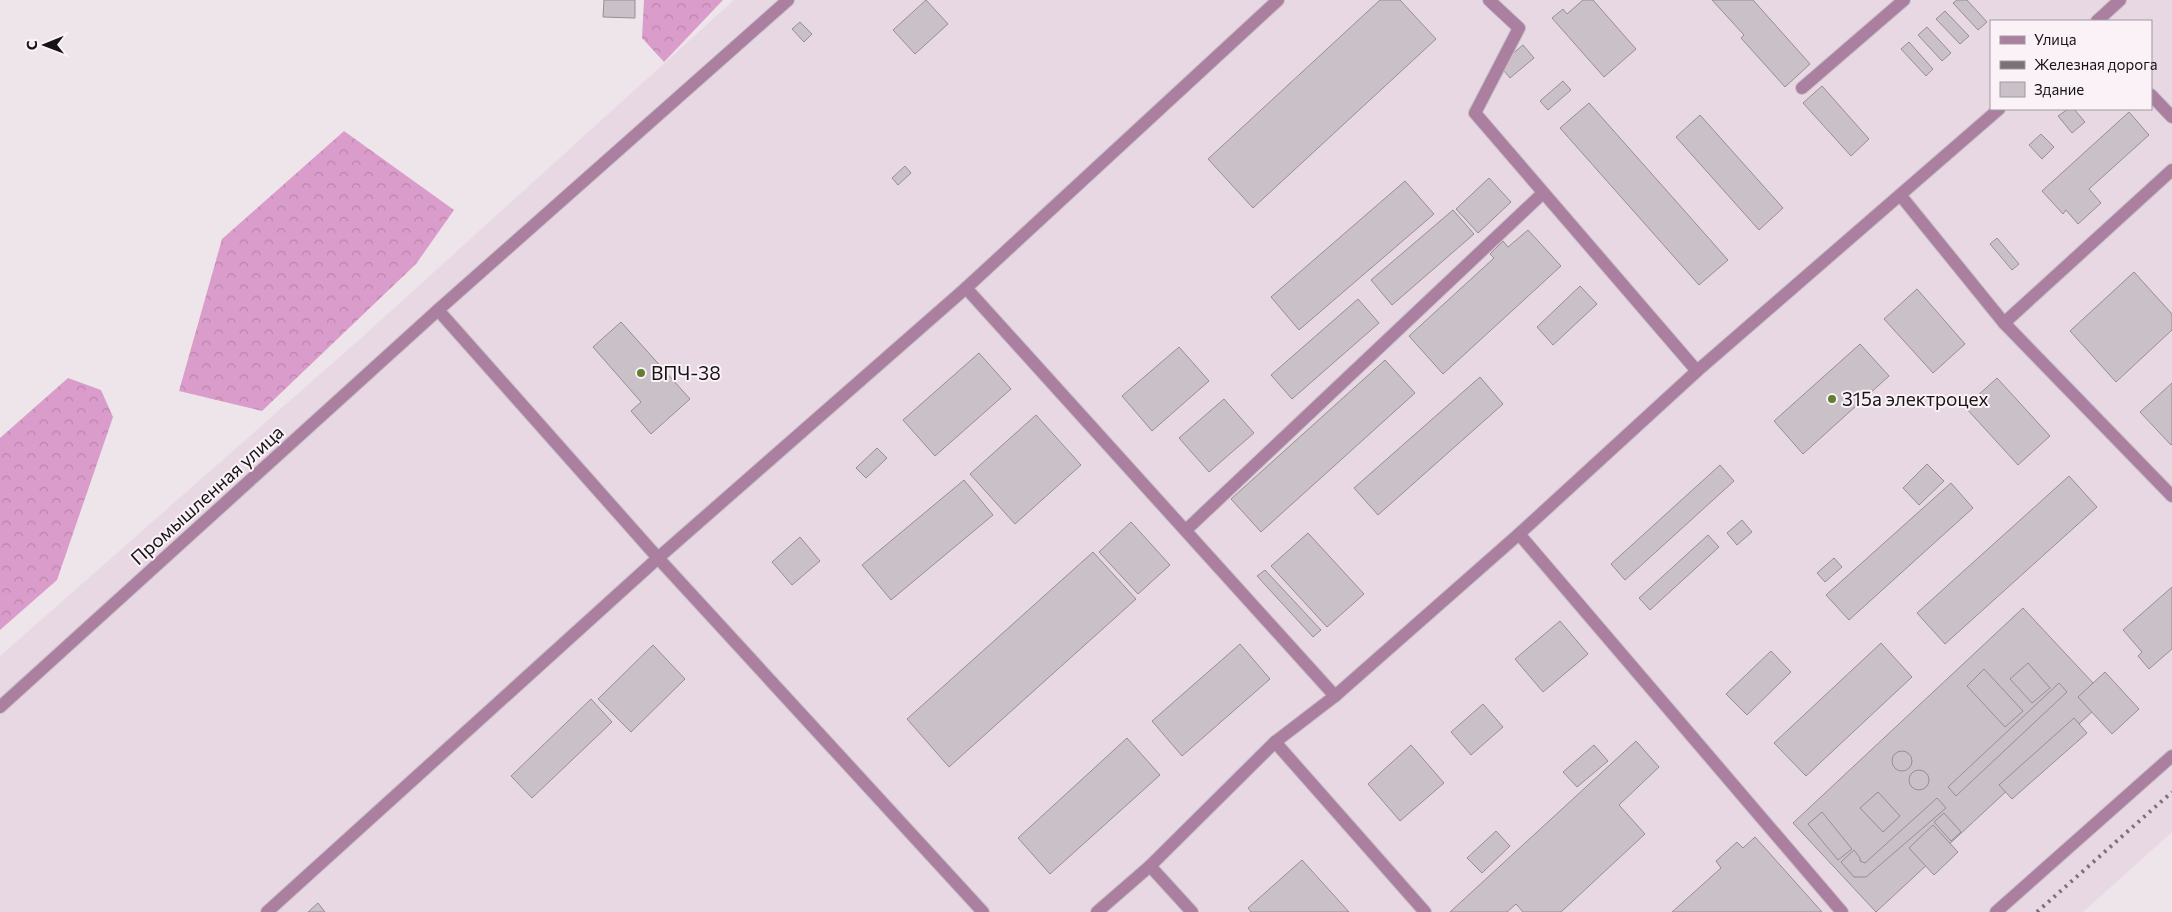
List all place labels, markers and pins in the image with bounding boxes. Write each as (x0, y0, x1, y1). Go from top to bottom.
place label: ВПЧ-38 (651, 361, 721, 384)
marker: ВПЧ-38 (635, 367, 647, 379)
place label: 315a электроцех (1842, 387, 1989, 410)
marker: 315a электроцех (1826, 393, 1838, 405)

